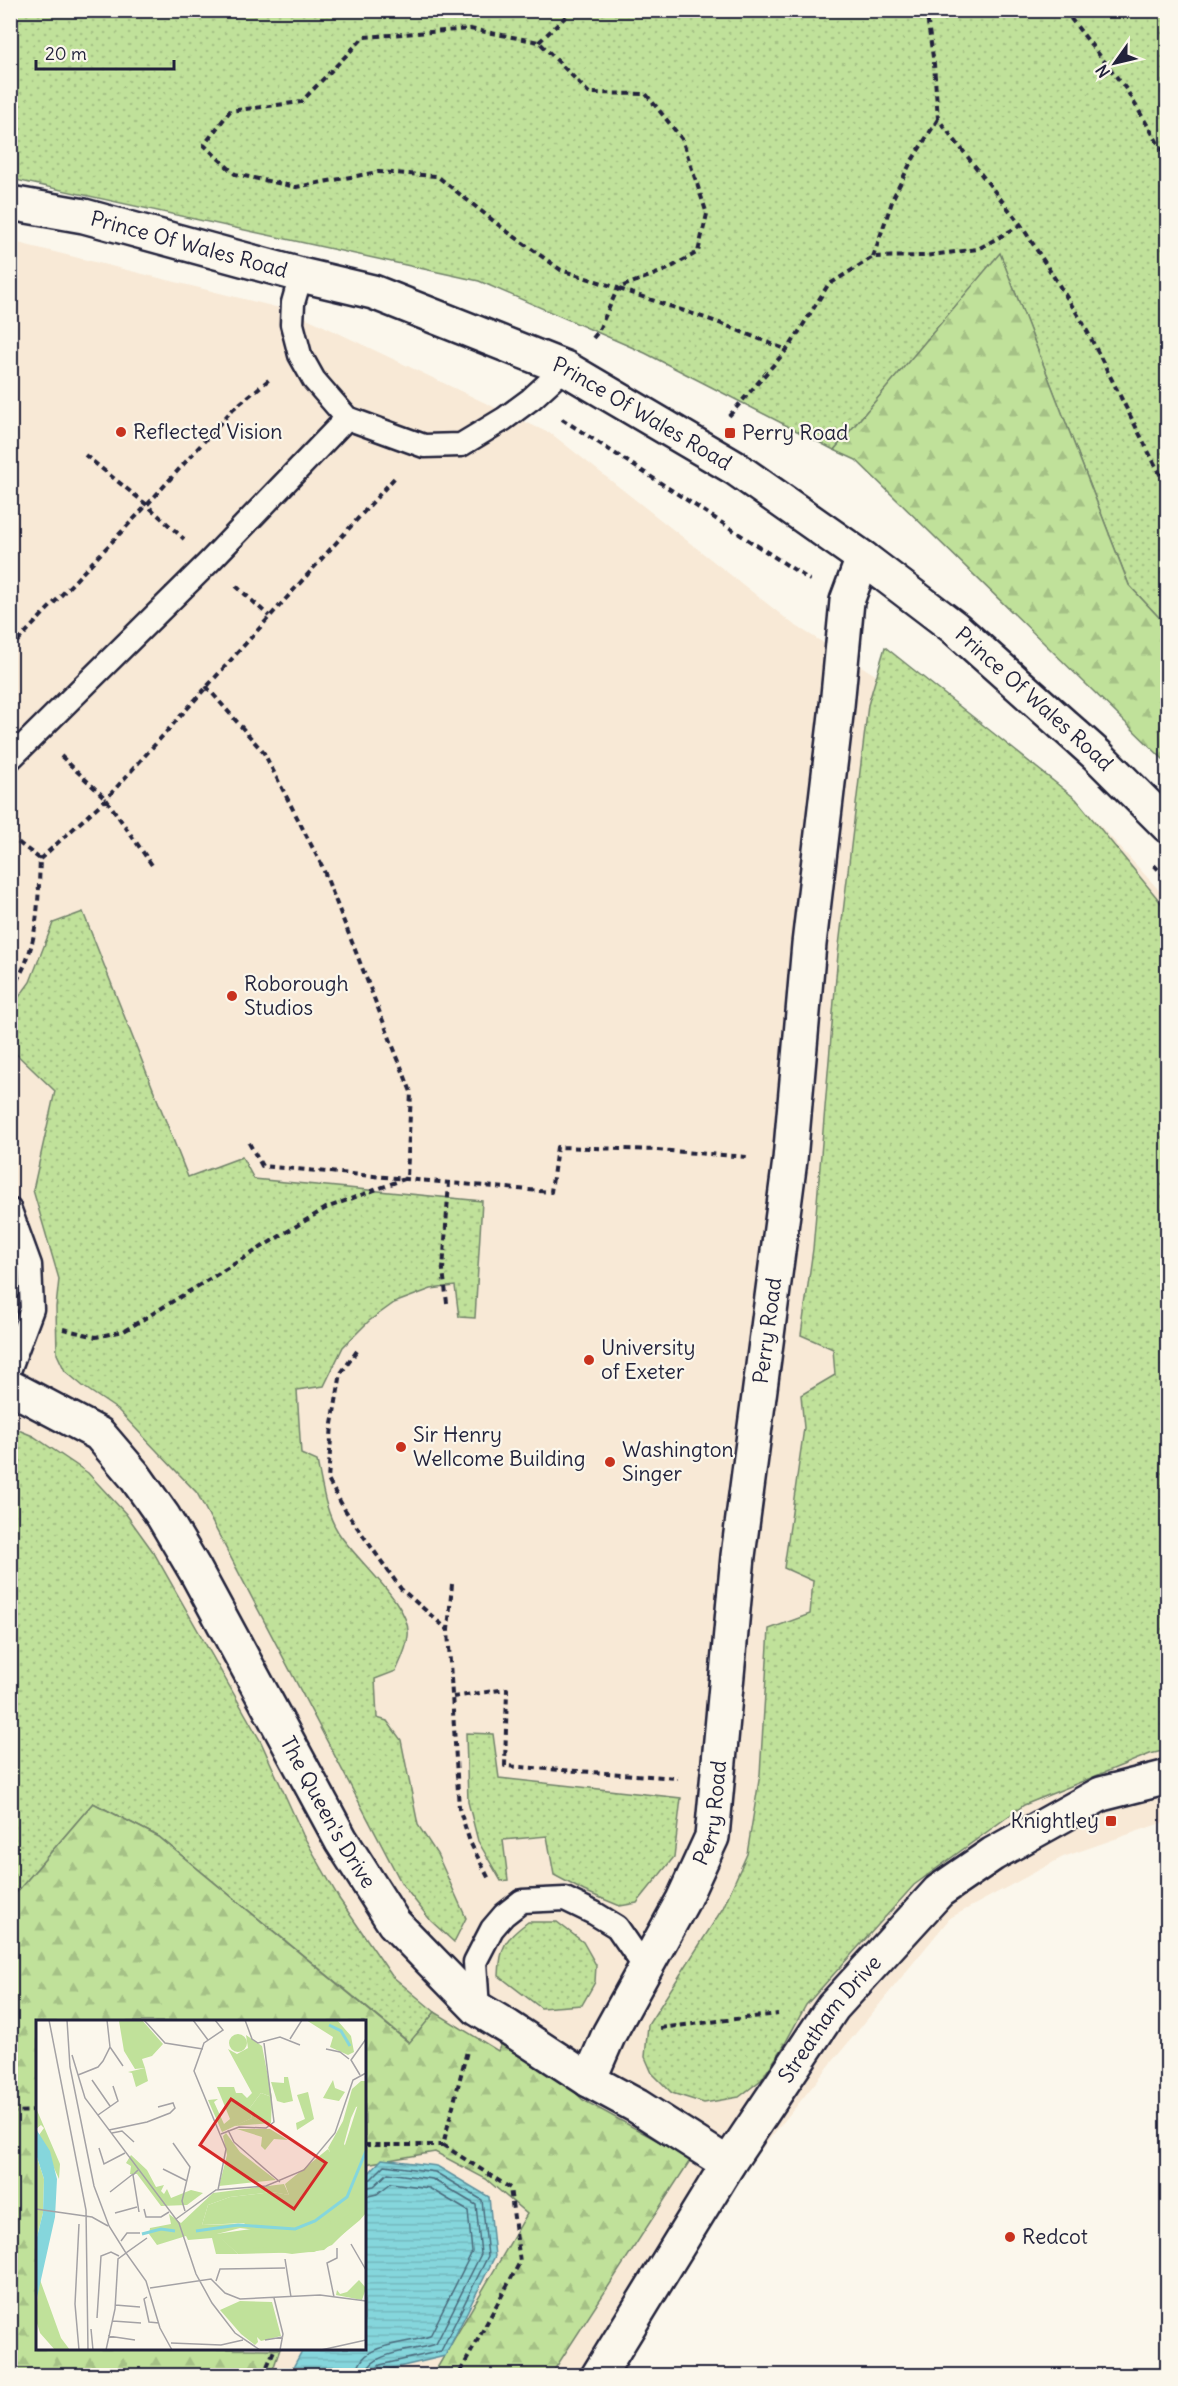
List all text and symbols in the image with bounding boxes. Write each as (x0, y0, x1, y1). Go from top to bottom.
scale bar (36, 33, 174, 71)
north arrow (1085, 33, 1145, 93)
text: 20 m (45, 42, 87, 65)
text: N (1091, 61, 1114, 82)
street label: Prince Of Wales Road (88, 204, 291, 284)
street label: Prince Of Wales Road (549, 351, 737, 476)
place label: Reflected Vision (133, 418, 282, 445)
place label: Perry Road (742, 419, 848, 446)
marker: Reflected Vision (114, 425, 128, 439)
marker: Perry Road (723, 426, 737, 440)
street label: Prince Of Wales Road (950, 621, 1119, 776)
place label: Roborough Studios (244, 970, 349, 1021)
marker: Roborough Studios (225, 989, 239, 1003)
street label: Perry Road (747, 1276, 787, 1385)
place label: University of Exeter (601, 1334, 695, 1385)
marker: University of Exeter (582, 1353, 596, 1367)
place label: Sir Henry Wellcome Building (413, 1421, 585, 1472)
place label: Washington Singer (622, 1436, 734, 1487)
marker: Sir Henry Wellcome Building (394, 1440, 408, 1454)
marker: Washington Singer (603, 1455, 617, 1469)
street label: The Queen's Drive (275, 1732, 382, 1893)
street label: Perry Road (687, 1759, 732, 1870)
place label: Knightley (1010, 1807, 1099, 1834)
marker: Knightley (1104, 1814, 1118, 1828)
street label: Streatham Drive (772, 1949, 887, 2088)
inset map (36, 2020, 366, 2350)
place label: Redcot (1022, 2223, 1088, 2250)
marker: Redcot (1003, 2230, 1017, 2244)

